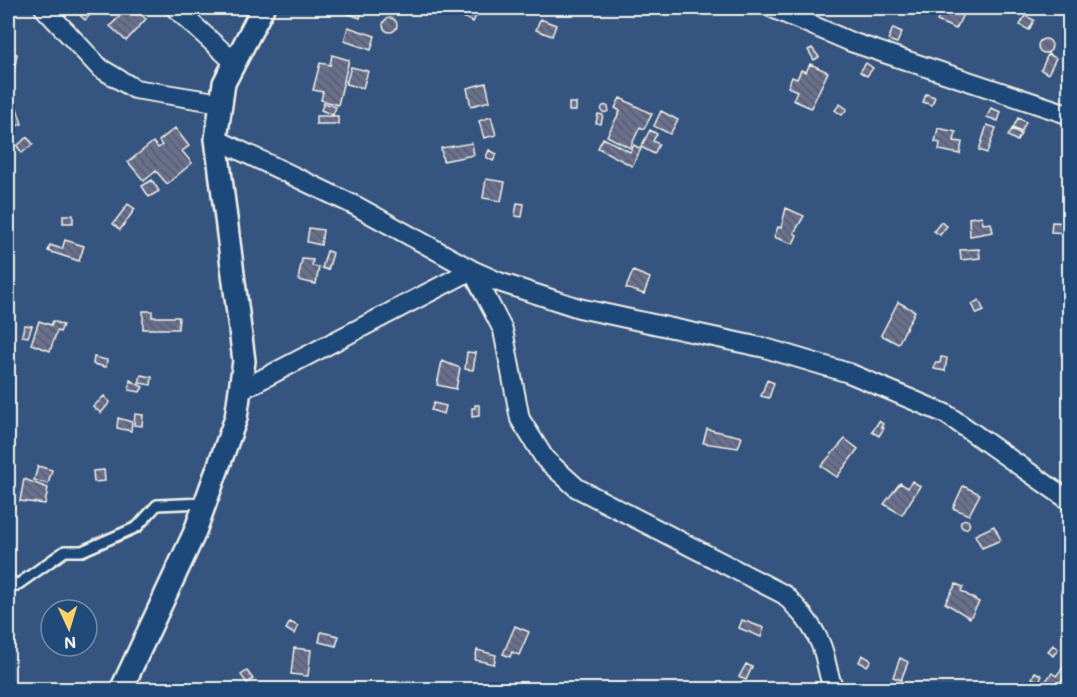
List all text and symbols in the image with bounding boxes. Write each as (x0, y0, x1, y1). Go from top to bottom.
north arrow (39, 598, 99, 658)
text: N (63, 633, 77, 654)

